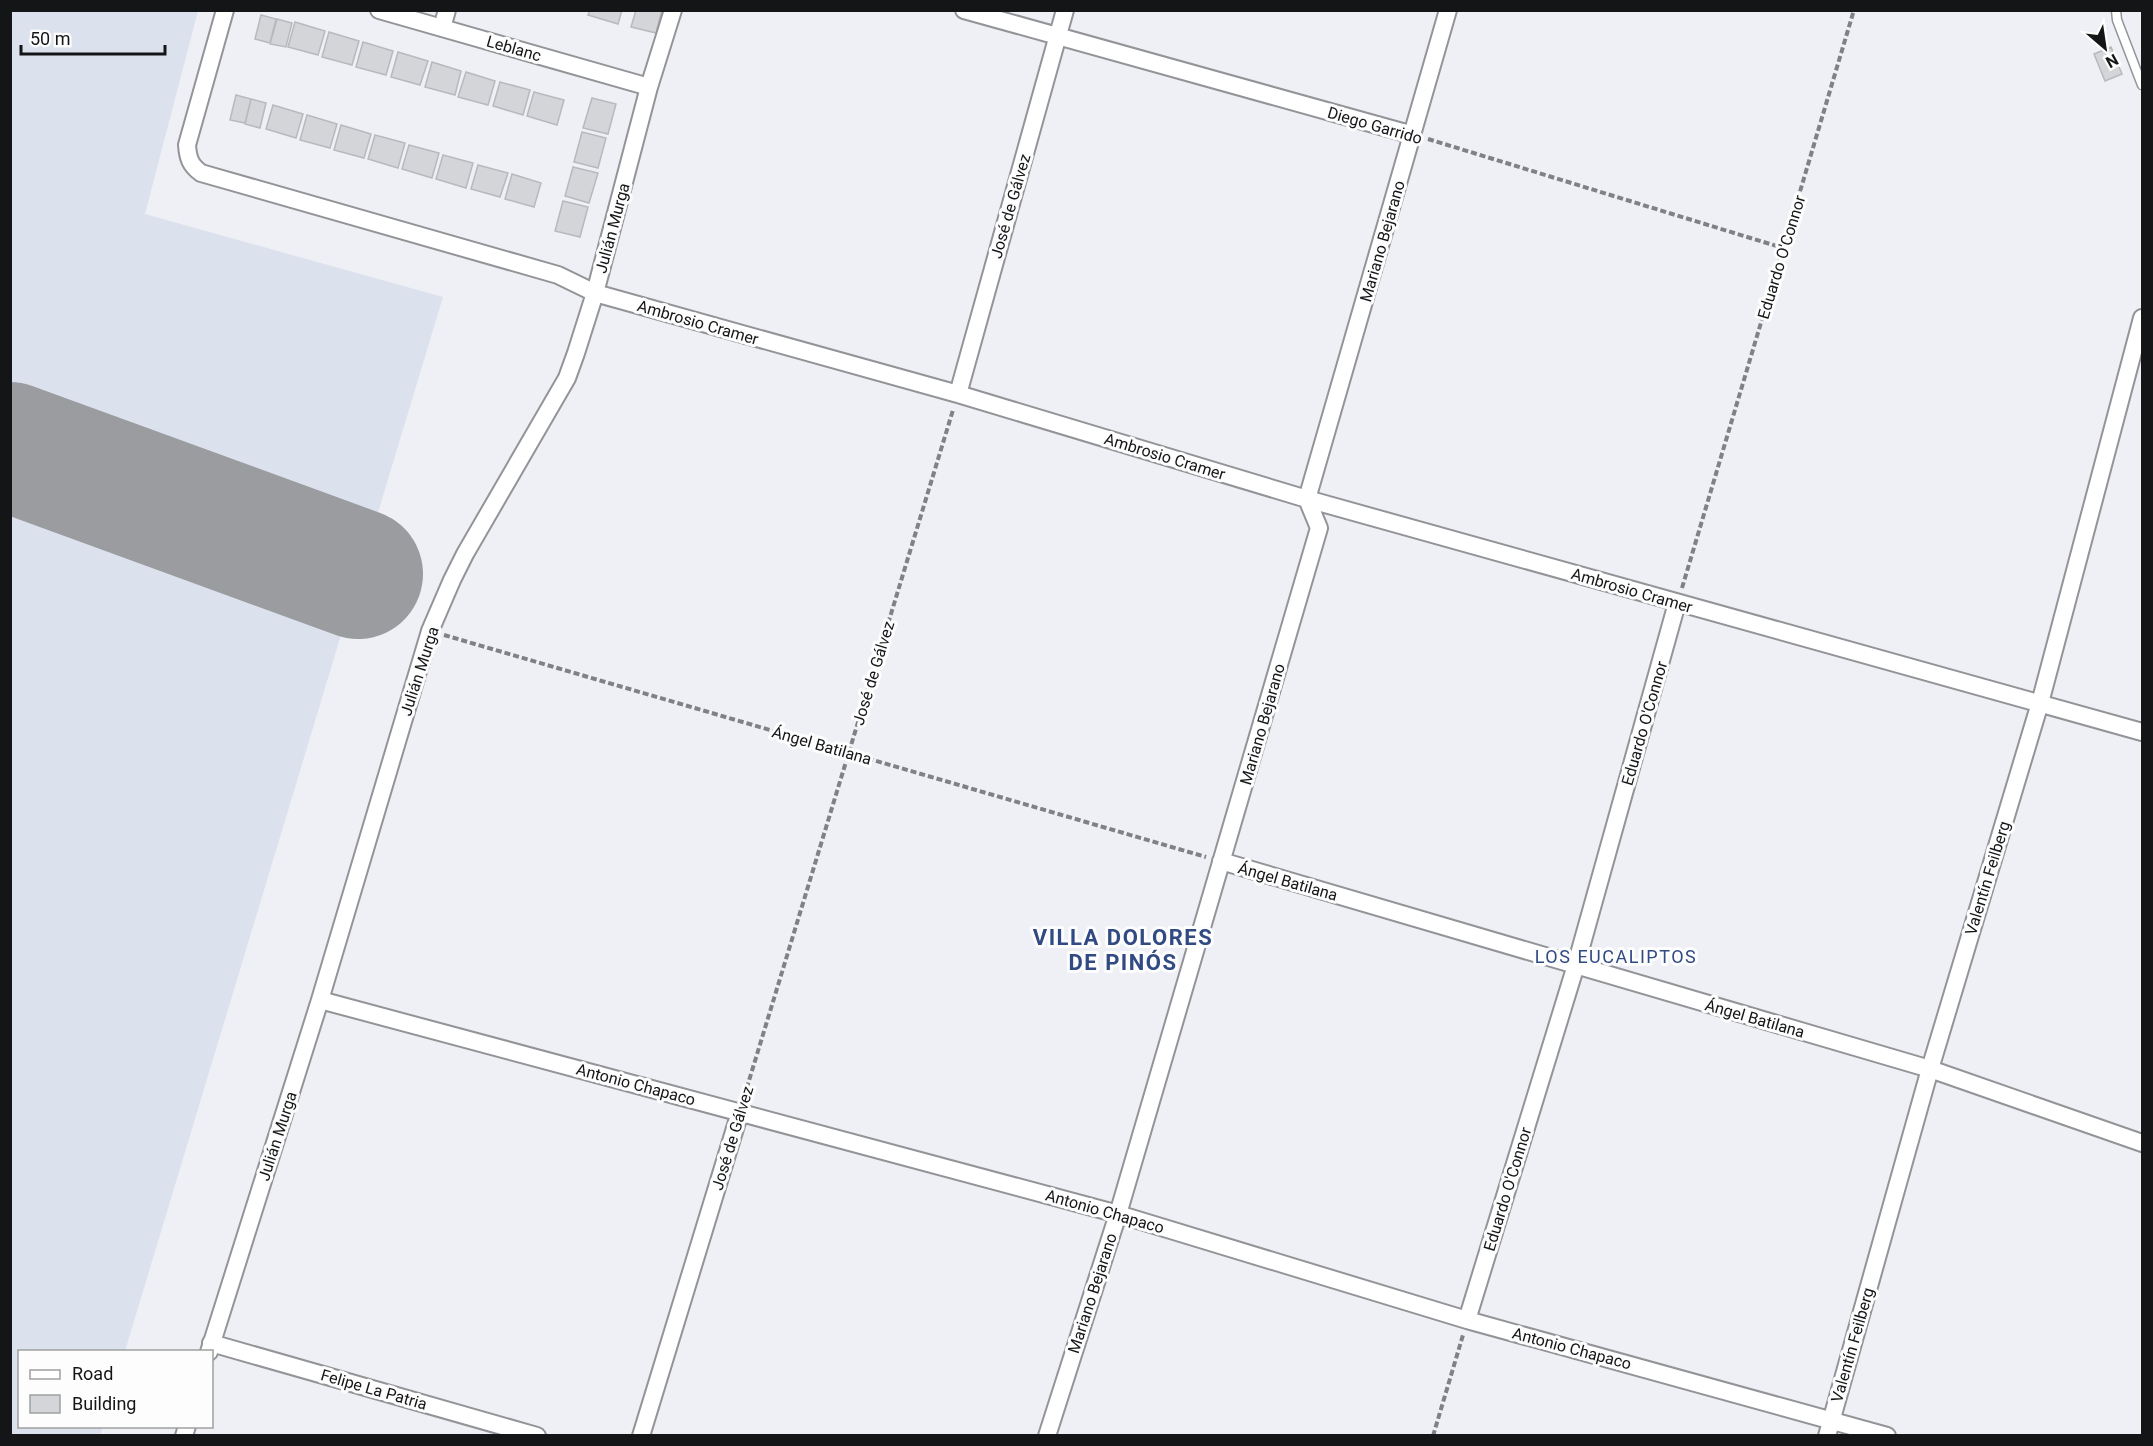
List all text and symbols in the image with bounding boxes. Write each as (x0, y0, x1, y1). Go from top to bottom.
scale bar (21, 18, 165, 56)
north arrow (2075, 18, 2135, 78)
text: 50 m (30, 28, 70, 49)
street label: Leblanc (484, 32, 543, 65)
text: N (2102, 50, 2122, 72)
street label: Diego Garrido (1325, 103, 1424, 148)
street label: José de Gálvez (987, 152, 1034, 261)
street label: Mariano Bejarano (1356, 178, 1409, 304)
street label: Julián Murga (591, 181, 634, 275)
street label: Eduardo O'Connor (1754, 192, 1810, 321)
street label: Ambrosio Cramer (635, 296, 761, 349)
street label: Ambrosio Cramer (1102, 429, 1228, 484)
street label: Ambrosio Cramer (1569, 564, 1695, 617)
street label: José de Gálvez (849, 619, 898, 727)
street label: Julián Murga (396, 624, 443, 718)
street label: Eduardo O'Connor (1618, 658, 1671, 787)
street label: Mariano Bejarano (1236, 661, 1289, 787)
street label: Ángel Batilana (770, 722, 874, 769)
street label: Valentín Feilberg (1961, 819, 2014, 938)
street label: Ángel Batilana (1236, 858, 1340, 905)
district label: VILLA DOLORES DE PINÓS (1033, 925, 1213, 975)
district label: LOS EUCALIPTOS (1535, 946, 1697, 967)
street label: Ángel Batilana (1703, 995, 1807, 1042)
street label: Antonio Chapaco (574, 1059, 697, 1110)
street label: José de Gálvez (708, 1084, 757, 1192)
street label: Julián Murga (254, 1089, 301, 1183)
street label: Eduardo O'Connor (1480, 1124, 1536, 1253)
street label: Antonio Chapaco (1043, 1185, 1166, 1237)
street label: Mariano Bejarano (1064, 1231, 1121, 1356)
street label: Valentín Feilberg (1827, 1286, 1878, 1405)
street label: Antonio Chapaco (1510, 1323, 1633, 1374)
legend (18, 1350, 213, 1428)
text: Road (72, 1363, 113, 1384)
street label: Felipe La Patria (319, 1365, 429, 1414)
text: Building (72, 1393, 136, 1414)

